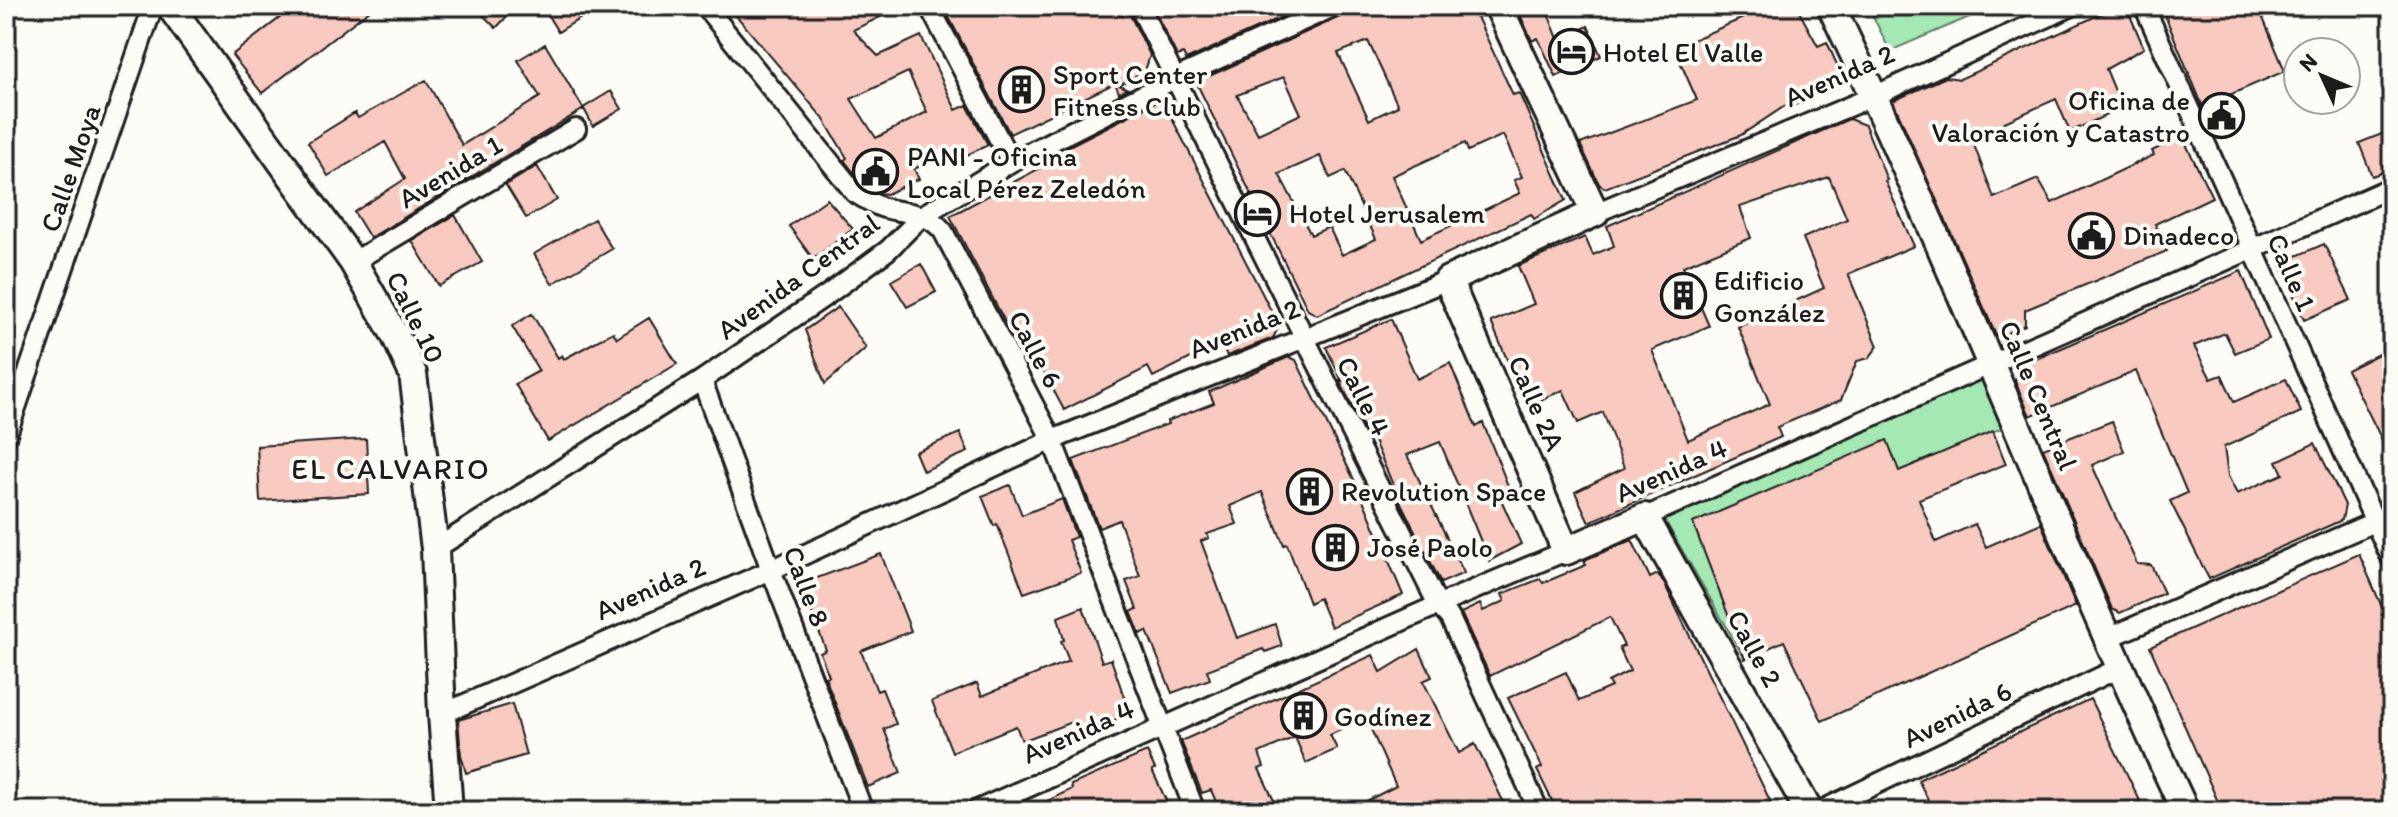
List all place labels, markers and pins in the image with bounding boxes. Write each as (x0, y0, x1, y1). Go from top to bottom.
hotel icon: Hotel El Valle (1548, 28, 1596, 76)
place label: Hotel El Valle (1603, 35, 1763, 69)
place label: Sport Center Fitness Club (1053, 57, 1207, 123)
building icon: Sport Center Fitness Club (998, 66, 1046, 114)
place label: Oficina de Valoración y Catastro (1931, 83, 2190, 149)
public building icon: Oficina de Valoración y Catastro (2197, 92, 2245, 140)
place label: PANI - Oficina Local Pérez Zeledón (907, 139, 1146, 205)
public building icon: PANI - Oficina Local Pérez Zeledón (852, 148, 900, 196)
hotel icon: Hotel Jerusalem (1234, 189, 1282, 237)
place label: Hotel Jerusalem (1289, 196, 1485, 230)
public building icon: Dinadeco (2068, 211, 2116, 259)
place label: Dinadeco (2123, 218, 2234, 252)
place label: Edificio González (1714, 263, 1825, 329)
building icon: Edificio González (1659, 272, 1707, 320)
building icon: Revolution Space (1286, 467, 1334, 515)
place label: Revolution Space (1341, 474, 1546, 508)
building icon: José Paolo (1312, 523, 1360, 571)
place label: José Paolo (1367, 530, 1493, 564)
building icon: Godínez (1279, 692, 1327, 740)
place label: Godínez (1334, 699, 1432, 733)

